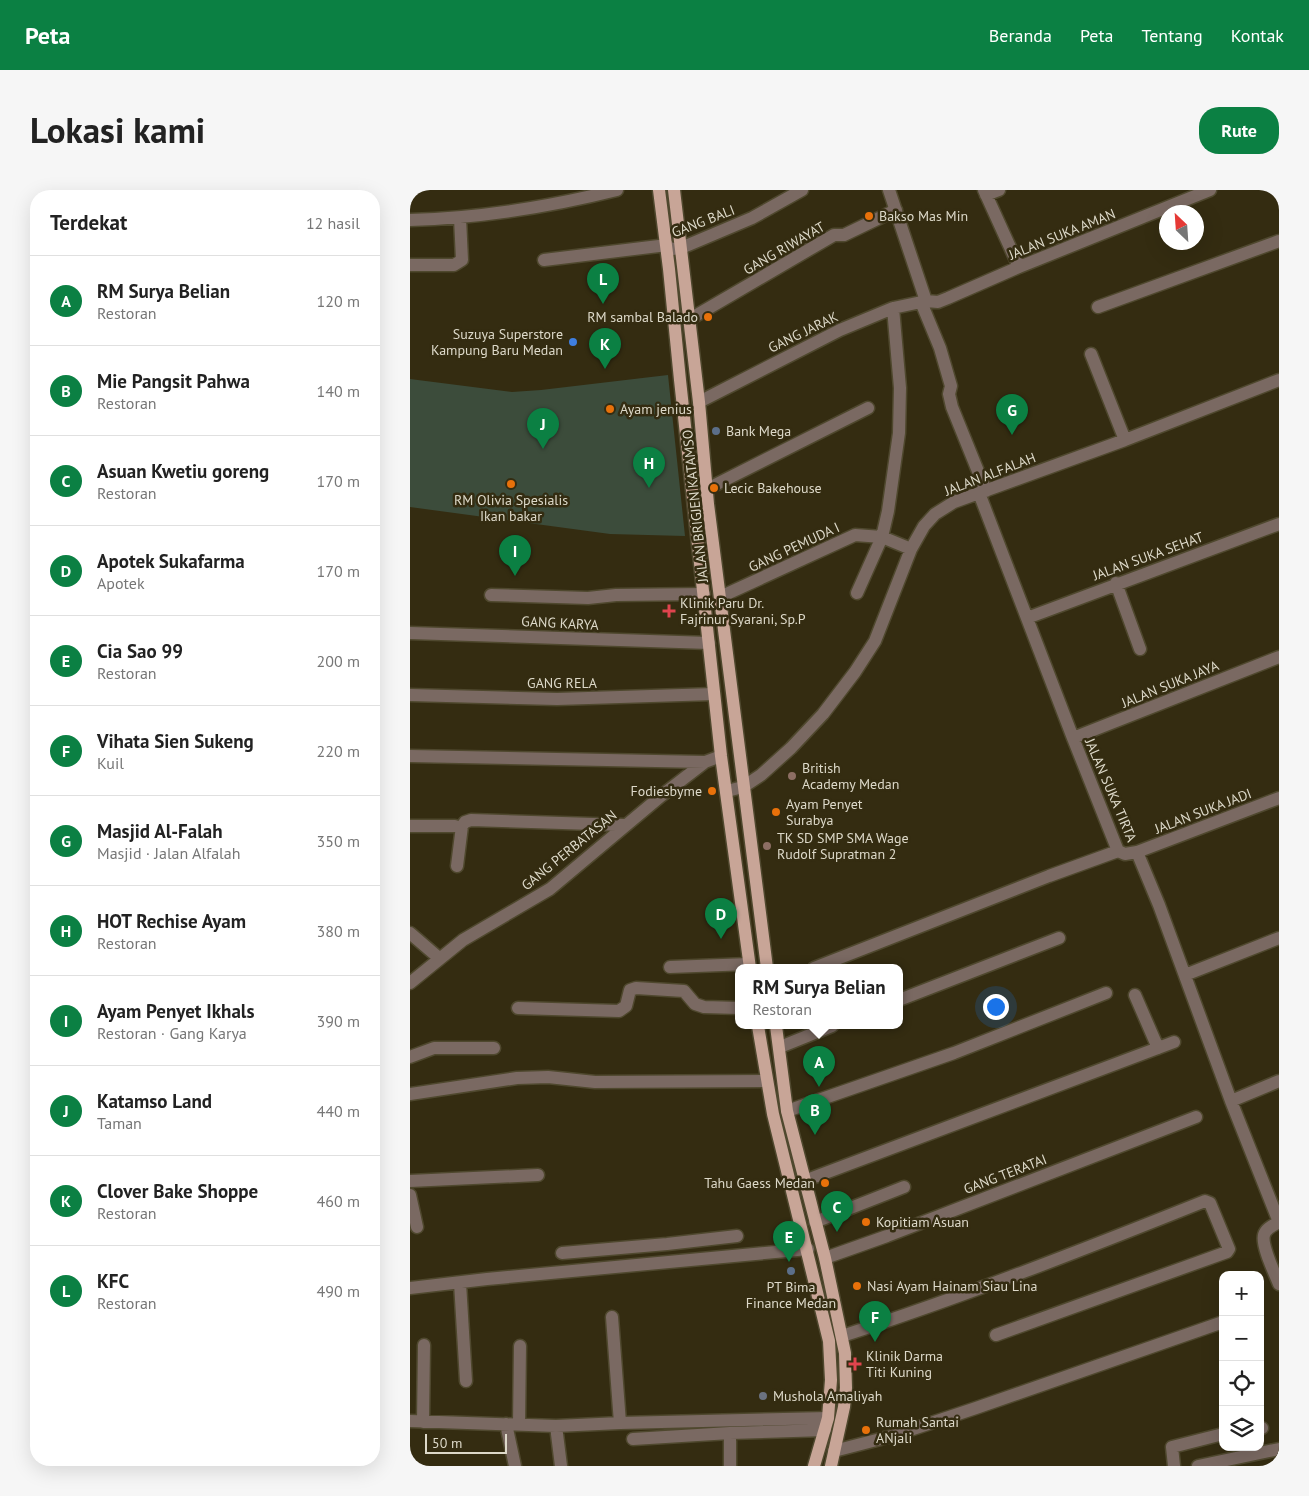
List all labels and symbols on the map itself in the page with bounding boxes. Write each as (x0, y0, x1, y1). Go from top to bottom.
street label: GANG BALI (669, 201, 737, 241)
street label: JALAN SUKA AMAN (1005, 204, 1118, 264)
north arrow (1159, 205, 1204, 250)
place label: Bakso Mas Min (879, 207, 968, 225)
marker: Bakso Mas Min (863, 210, 875, 222)
street label: GANG RIWAYAT (740, 217, 828, 279)
pin: L (587, 263, 619, 304)
street label: GANG JARAK (765, 307, 841, 357)
place label: RM sambal Balado (587, 308, 698, 326)
marker: RM sambal Balado (702, 311, 714, 323)
place label: Suzuya Superstore Kampung Baru Medan (431, 325, 563, 359)
pin: K (589, 328, 621, 369)
marker: Suzuya Superstore Kampung Baru Medan (567, 336, 579, 348)
pin: G (996, 394, 1028, 435)
place label: Ayam jenius (620, 400, 692, 418)
marker: Ayam jenius (604, 403, 616, 415)
pin: J (527, 408, 559, 449)
place label: Bank Mega (726, 422, 791, 440)
marker: Bank Mega (710, 425, 722, 437)
street label: JALAN BRIGJEN KATAMSO (678, 429, 712, 584)
pin: H (633, 447, 665, 488)
street label: JALAN ALFALAH (941, 448, 1038, 500)
marker: RM Olivia Spesialis Ikan bakar (505, 478, 517, 490)
place label: Lecic Bakehouse (724, 479, 822, 497)
marker: Lecic Bakehouse (708, 482, 720, 494)
place label: RM Olivia Spesialis Ikan bakar (454, 491, 568, 525)
street label: GANG PEMUDA I (746, 518, 842, 576)
street label: JALAN SUKA SEHAT (1089, 528, 1206, 585)
pin: I (499, 535, 531, 576)
place label: Klinik Paru Dr. Fajrinur Syarani, Sp.P (680, 594, 806, 628)
marker: Klinik Paru Dr. Fajrinur Syarani, Sp.P (662, 604, 676, 618)
street label: GANG KARYA (521, 612, 600, 634)
street label: JALAN SUKA JAYA (1118, 656, 1222, 712)
street label: GANG RELA (527, 674, 598, 692)
street label: JALAN SUKA TIRTA (1081, 735, 1141, 845)
place label: British Academy Medan (802, 759, 899, 793)
marker: British Academy Medan (786, 770, 798, 782)
place label: Fodiesbyme (631, 782, 702, 800)
street label: JALAN SUKA JADI (1151, 784, 1254, 838)
marker: Fodiesbyme (706, 785, 718, 797)
place label: Ayam Penyet Surabya (786, 795, 863, 829)
street label: GANG PERBATASAN (518, 806, 620, 894)
marker: Ayam Penyet Surabya (770, 806, 782, 818)
place label: TK SD SMP SMA Wage Rudolf Supratman 2 (777, 829, 909, 863)
marker: TK SD SMP SMA Wage Rudolf Supratman 2 (761, 840, 773, 852)
pin: D (705, 898, 737, 939)
your location (983, 994, 1009, 1020)
pin: A (803, 1046, 835, 1087)
pin: B (799, 1094, 831, 1135)
street label: GANG TERATAI (961, 1150, 1049, 1198)
place label: Tahu Gaess Medan (704, 1174, 815, 1192)
marker: Tahu Gaess Medan (819, 1177, 831, 1189)
pin: C (821, 1191, 853, 1232)
place label: Kopitiam Asuan (876, 1213, 969, 1231)
marker: Kopitiam Asuan (860, 1216, 872, 1228)
pin: E (773, 1221, 805, 1262)
marker: PT Bima Finance Medan (785, 1265, 797, 1277)
place label: Nasi Ayam Hainam Siau Lina (867, 1277, 1037, 1295)
place label: PT Bima Finance Medan (746, 1278, 836, 1312)
marker: Nasi Ayam Hainam Siau Lina (851, 1280, 863, 1292)
pin: F (859, 1301, 891, 1342)
place label: Klinik Darma Titi Kuning (866, 1347, 943, 1381)
marker: Klinik Darma Titi Kuning (848, 1357, 862, 1371)
place label: Mushola Amaliyah (773, 1387, 882, 1405)
marker: Mushola Amaliyah (757, 1390, 769, 1402)
place label: Rumah Santai ANjali (876, 1413, 959, 1447)
marker: Rumah Santai ANjali (860, 1424, 872, 1436)
scale bar (425, 1431, 508, 1454)

